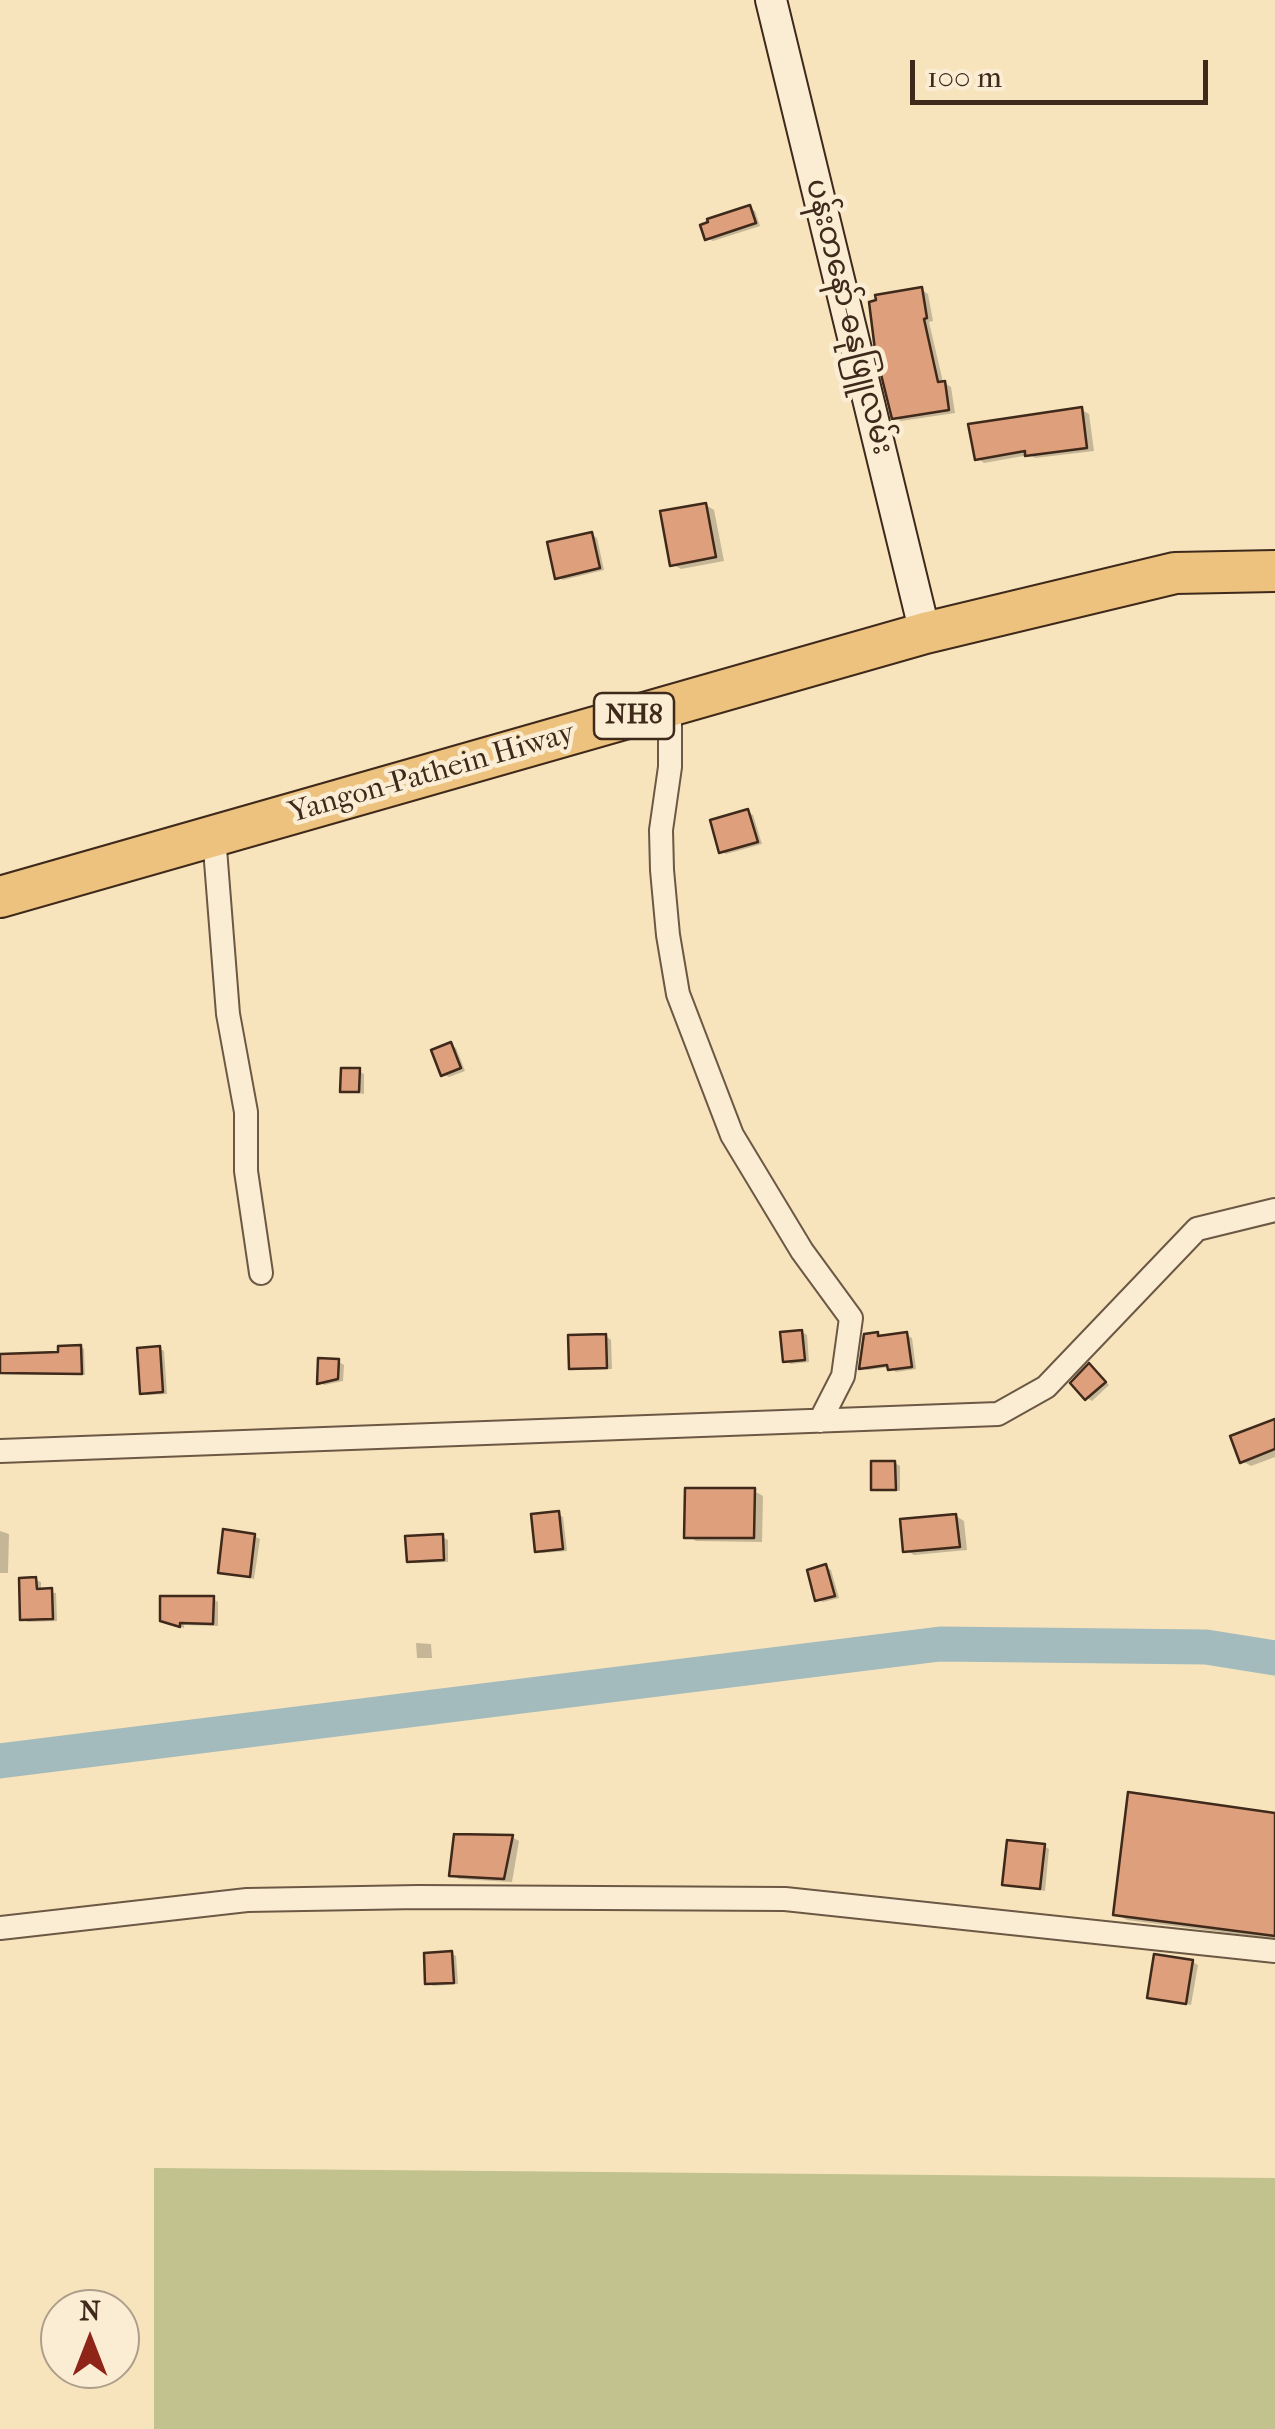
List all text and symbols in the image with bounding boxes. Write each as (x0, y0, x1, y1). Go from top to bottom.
scale bar (915, 40, 1212, 102)
text: 100 m (927, 60, 1002, 95)
street label: ပန်းတနော်-ဓနုဖြူလမ်း (796, 175, 900, 459)
road number: NH8 (594, 693, 674, 739)
street label: Yangon-Pathein Hiway (285, 716, 579, 832)
north arrow (40, 2289, 140, 2389)
text: N (79, 2294, 101, 2327)

